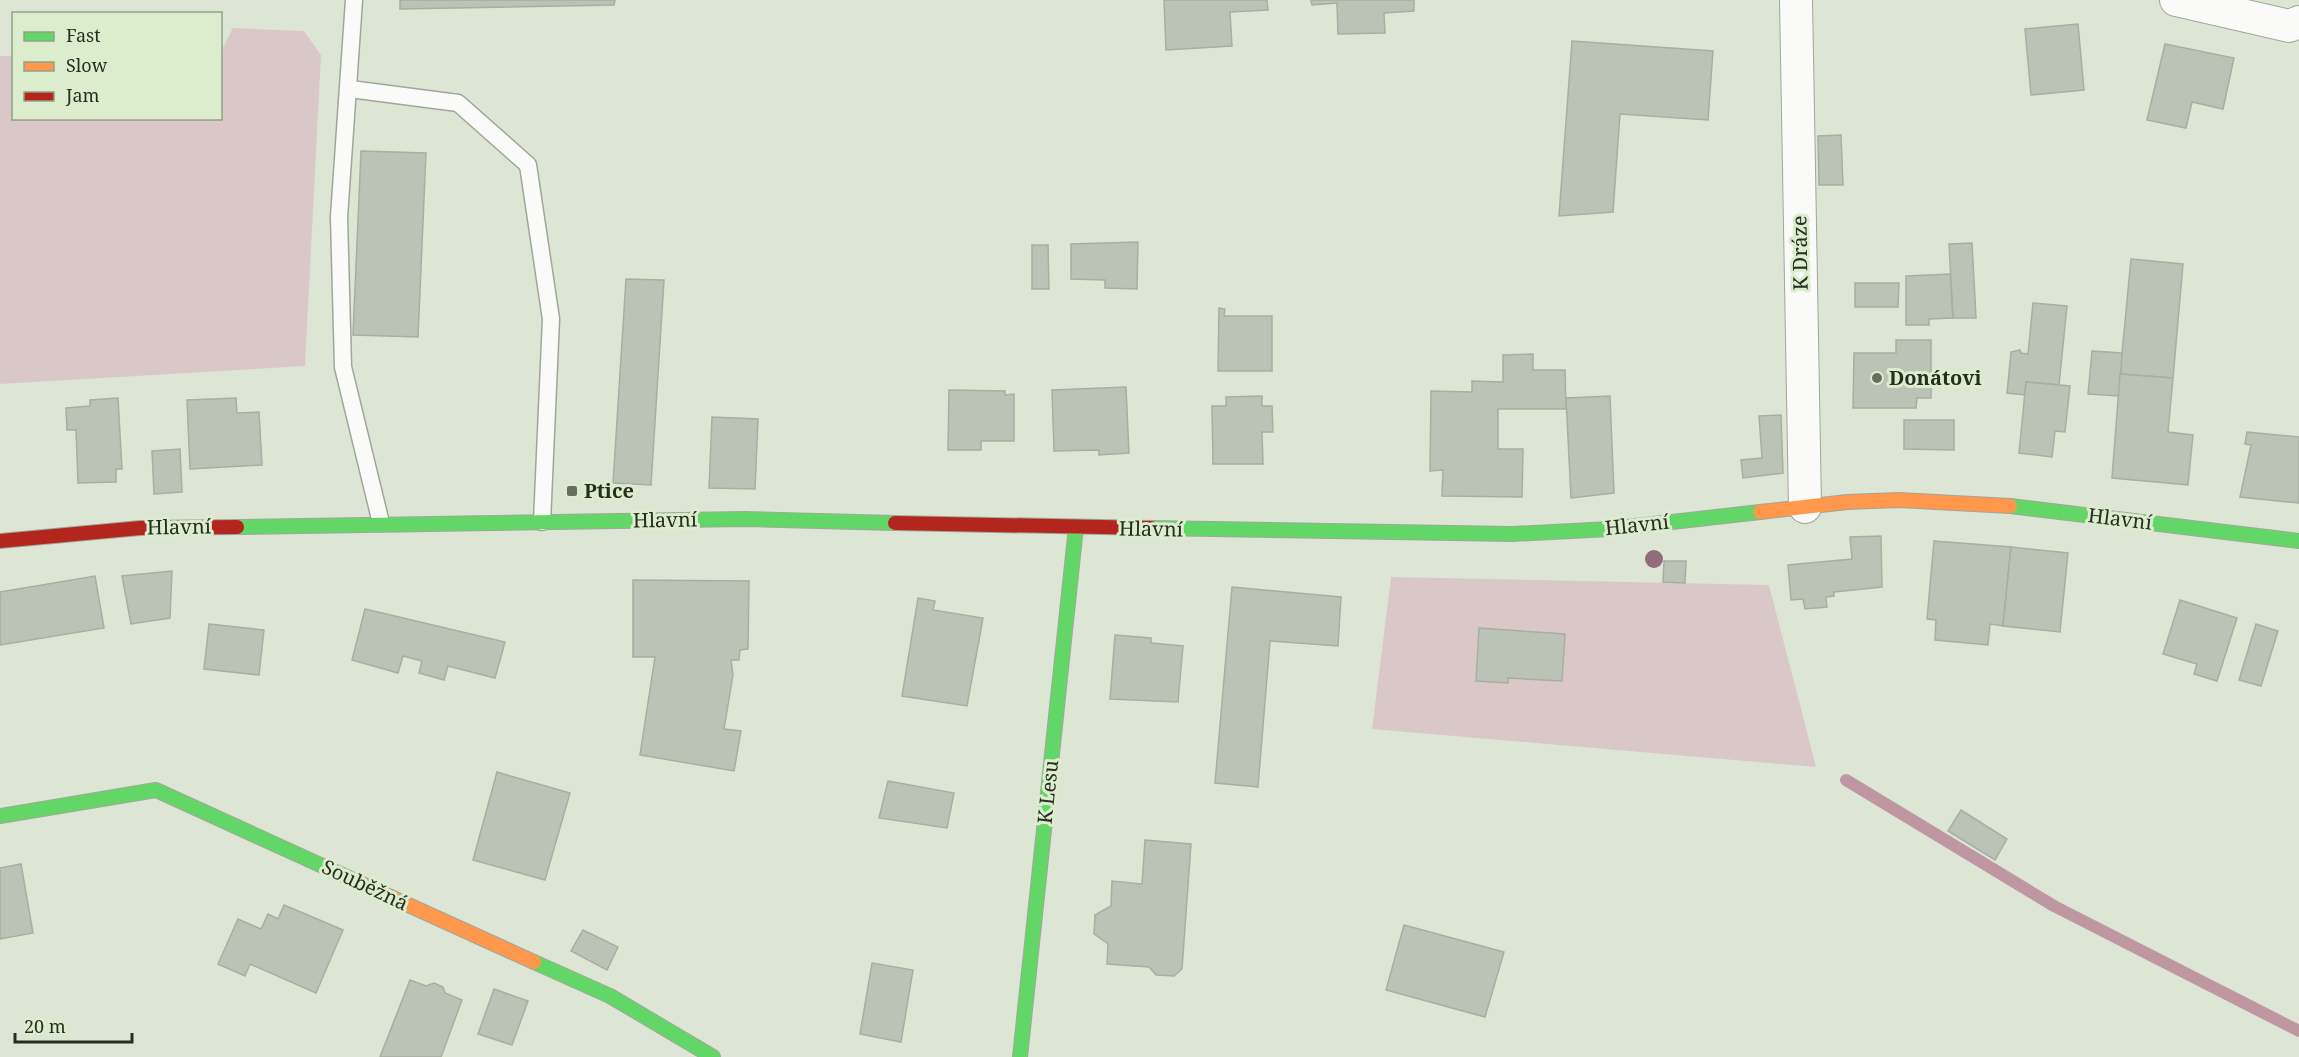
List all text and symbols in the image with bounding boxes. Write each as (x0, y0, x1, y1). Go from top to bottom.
legend (12, 12, 222, 120)
text: Fast (66, 23, 101, 47)
text: Slow (66, 53, 108, 77)
text: Jam (65, 83, 100, 107)
street label: K Dráze (1785, 215, 1814, 291)
place label: Donátovi (1889, 364, 1982, 391)
marker: Donátovi (1870, 371, 1884, 385)
place label: Ptice (584, 477, 634, 504)
marker: Ptice (565, 484, 579, 498)
street label: Hlavní (2087, 501, 2154, 536)
street label: Hlavní (633, 505, 698, 534)
street label: Hlavní (1604, 508, 1671, 541)
street label: Hlavní (147, 512, 212, 541)
street label: Hlavní (1119, 514, 1184, 543)
street label: K Lesu (1031, 758, 1064, 825)
street label: Souběžná (318, 853, 413, 916)
scale bar (15, 1006, 132, 1044)
text: 20 m (24, 1014, 66, 1038)

